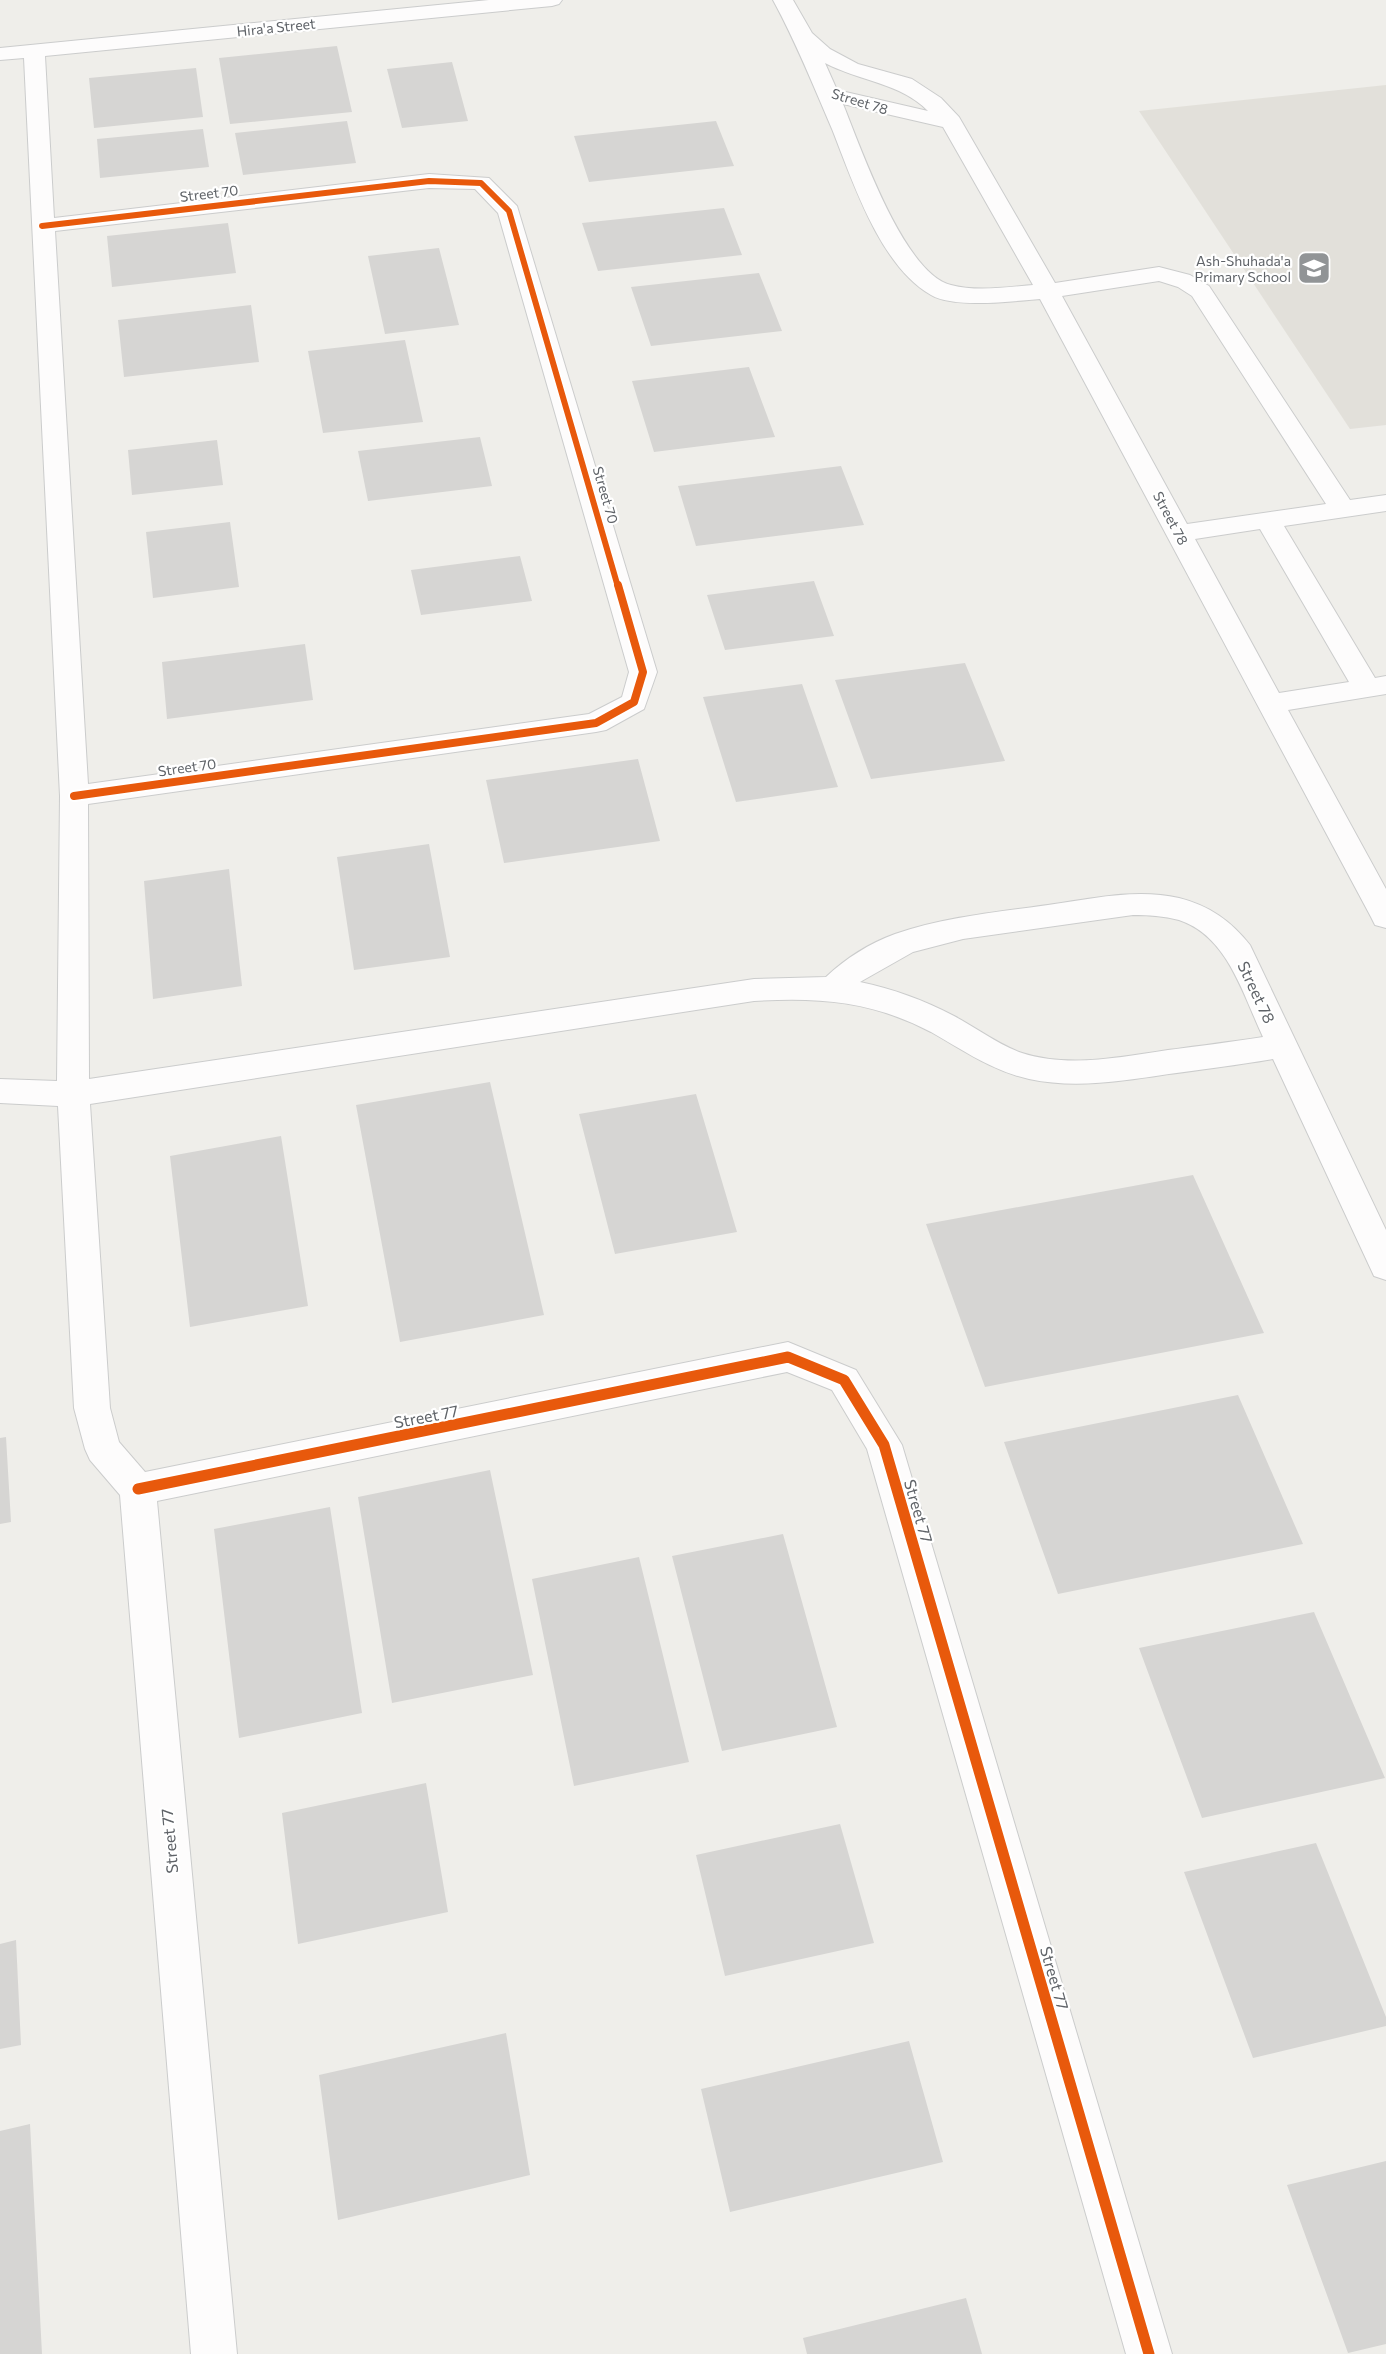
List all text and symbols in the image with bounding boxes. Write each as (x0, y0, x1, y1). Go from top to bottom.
street label: Hira'a Street (236, 14, 317, 40)
street label: Street 78 (830, 84, 890, 118)
street label: Street 70 (179, 181, 239, 205)
school or university icon: Ash-Shuhada'a Primary School (1296, 250, 1332, 286)
place label: Ash-Shuhada'a Primary School (1195, 252, 1291, 285)
street label: Street 70 (590, 464, 622, 526)
street label: Street 78 (1150, 488, 1192, 548)
street label: Street 70 (157, 754, 217, 780)
street label: Street 78 (1234, 958, 1280, 1026)
street label: Street 77 (392, 1400, 460, 1432)
street label: Street 77 (901, 1477, 937, 1545)
street label: Street 77 (157, 1808, 181, 1874)
street label: Street 77 (1037, 1944, 1073, 2012)

